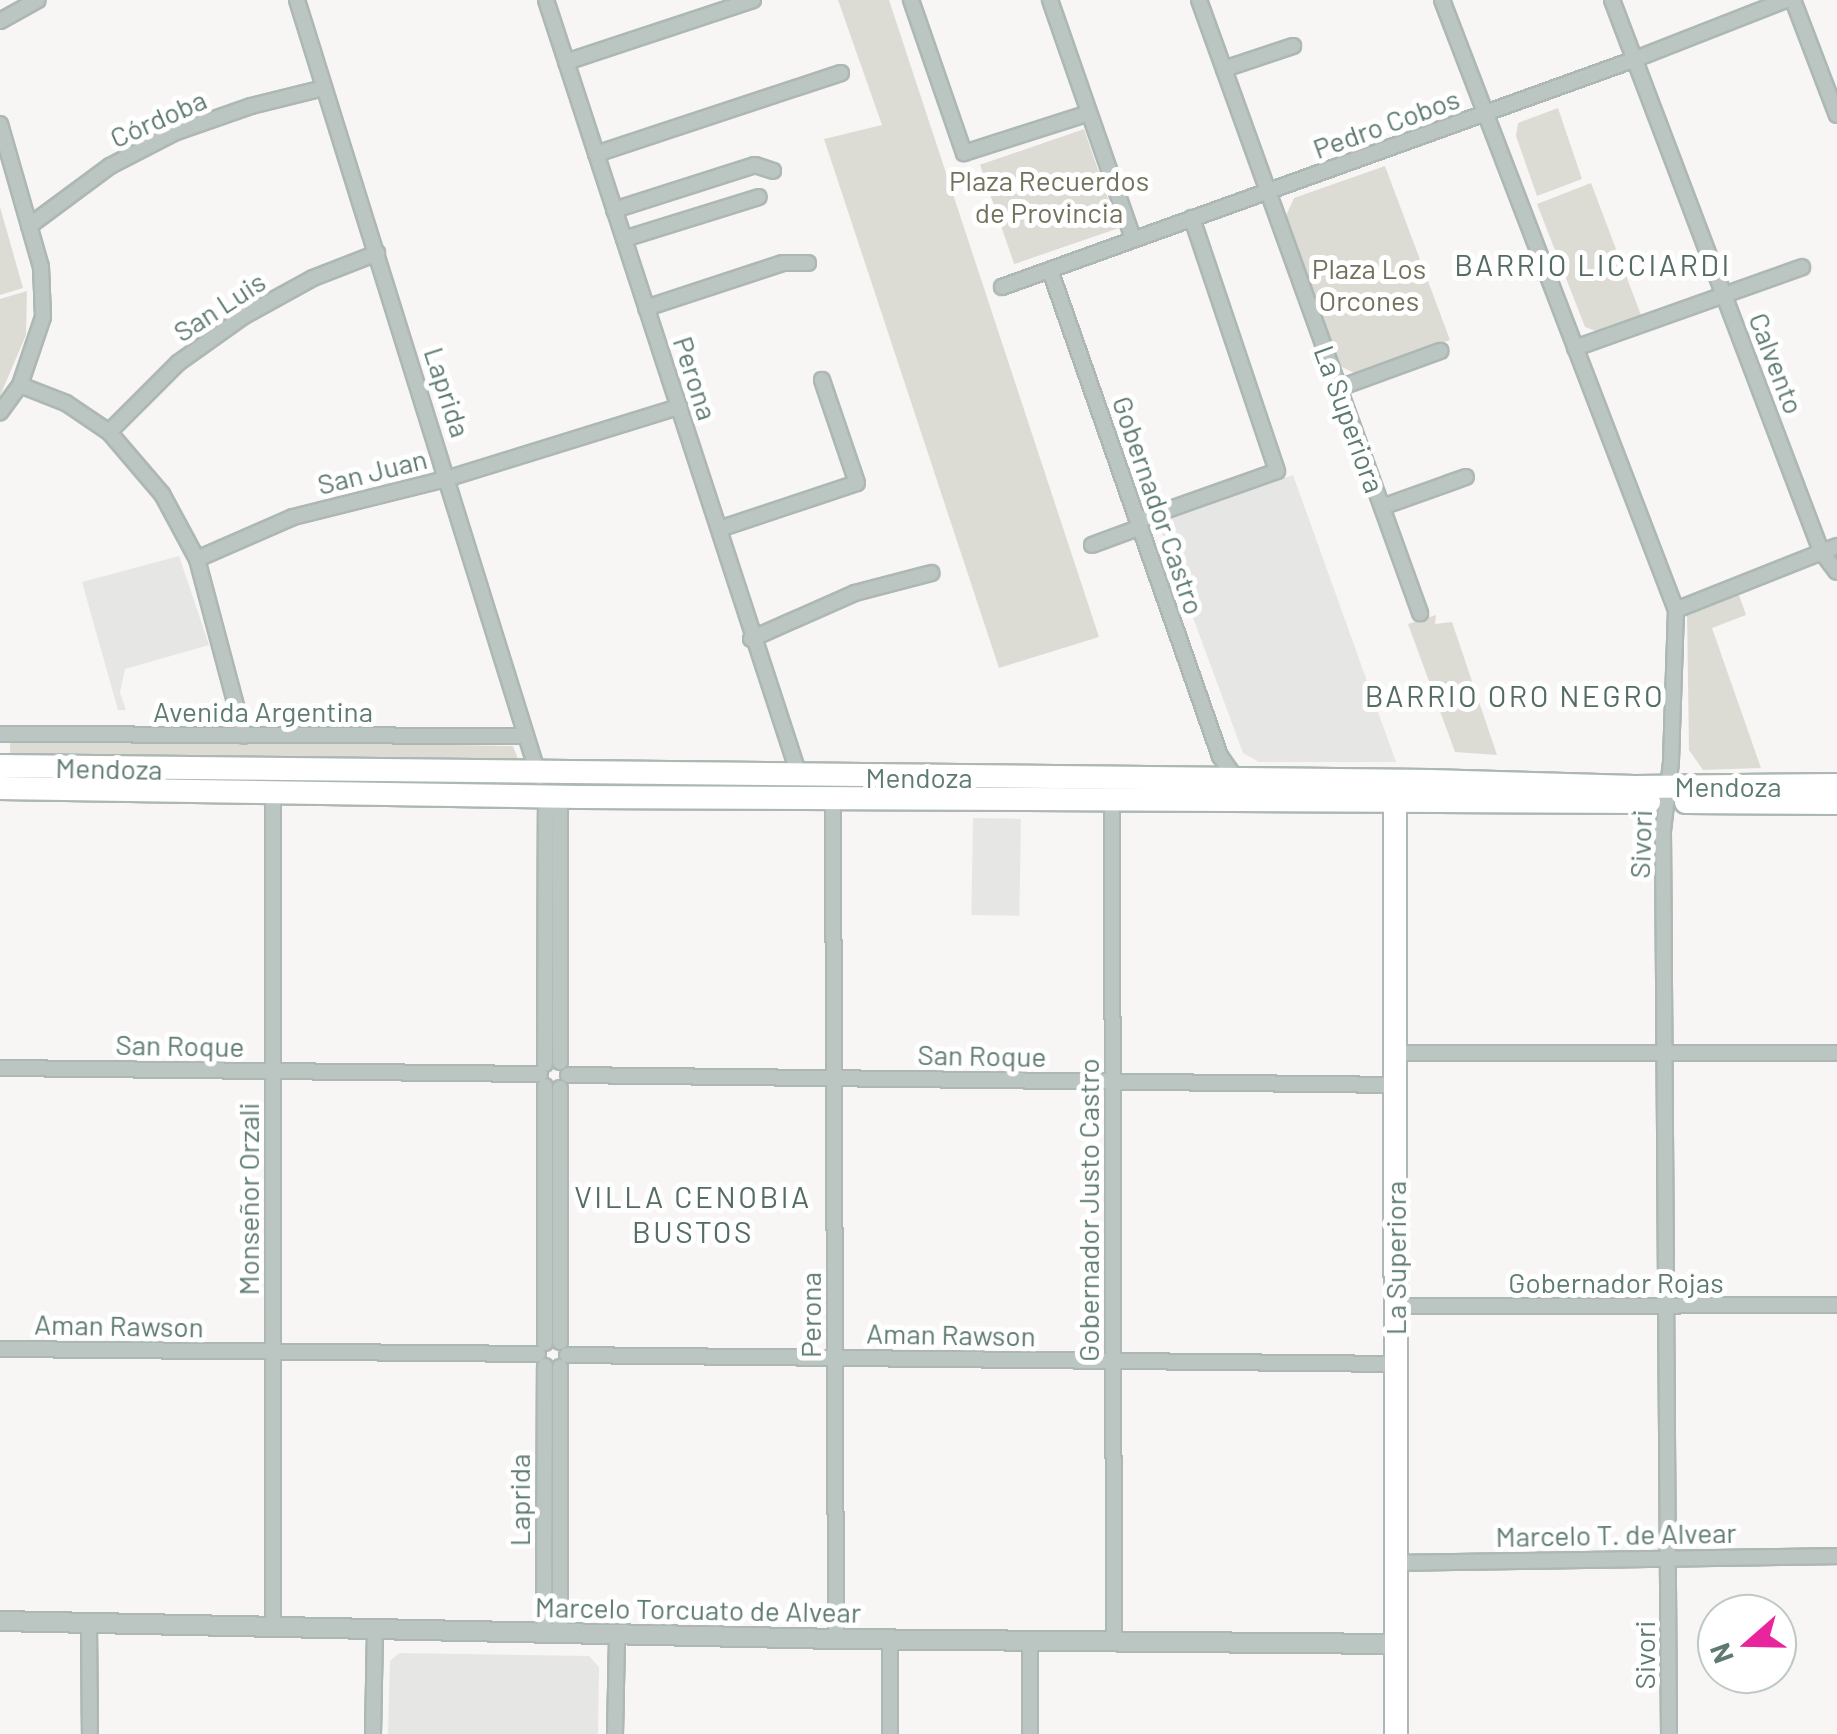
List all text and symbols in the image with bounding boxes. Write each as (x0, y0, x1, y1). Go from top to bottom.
street label: Pedro Cobos (1308, 81, 1464, 165)
street label: Córdoba (104, 82, 212, 154)
park label: Plaza Recuerdos de Provincia (949, 163, 1149, 229)
district label: BARRIO LICCIARDI (1454, 246, 1732, 282)
park label: Plaza Los Orcones (1312, 251, 1426, 317)
street label: San Luis (167, 264, 271, 348)
street label: Calvento (1742, 308, 1812, 418)
street label: Perona (667, 332, 725, 424)
street label: La Superiora (1308, 341, 1392, 497)
street label: Laprida (418, 343, 478, 441)
street label: Gobernador Castro (1106, 392, 1212, 618)
street label: San Juan (314, 441, 430, 501)
district label: BARRIO ORO NEGRO (1365, 677, 1665, 713)
street label: Avenida Argentina (153, 694, 373, 728)
street label: Mendoza (55, 750, 163, 786)
street label: Mendoza (865, 760, 973, 794)
street label: Mendoza (1674, 769, 1782, 803)
street label: Sivori (1622, 809, 1658, 879)
street label: San Roque (115, 1027, 245, 1063)
street label: San Roque (917, 1037, 1047, 1073)
street label: Gobernador Justo Castro (1071, 1058, 1105, 1362)
street label: Monseñor Orzali (231, 1103, 265, 1295)
district label: VILLA CENOBIA BUSTOS (574, 1178, 812, 1248)
street label: La Superiora (1378, 1181, 1412, 1335)
street label: Gobernador Rojas (1508, 1265, 1724, 1299)
street label: Perona (793, 1272, 827, 1358)
street label: Aman Rawson (34, 1307, 204, 1343)
street label: Aman Rawson (866, 1316, 1036, 1352)
street label: Laprida (502, 1454, 536, 1546)
street label: Marcelo T. de Alvear (1495, 1515, 1737, 1553)
street label: Marcelo Torcuato de Alvear (535, 1589, 861, 1629)
north arrow (1697, 1594, 1797, 1694)
street label: Sivori (1627, 1621, 1661, 1689)
text: N (1702, 1639, 1740, 1668)

